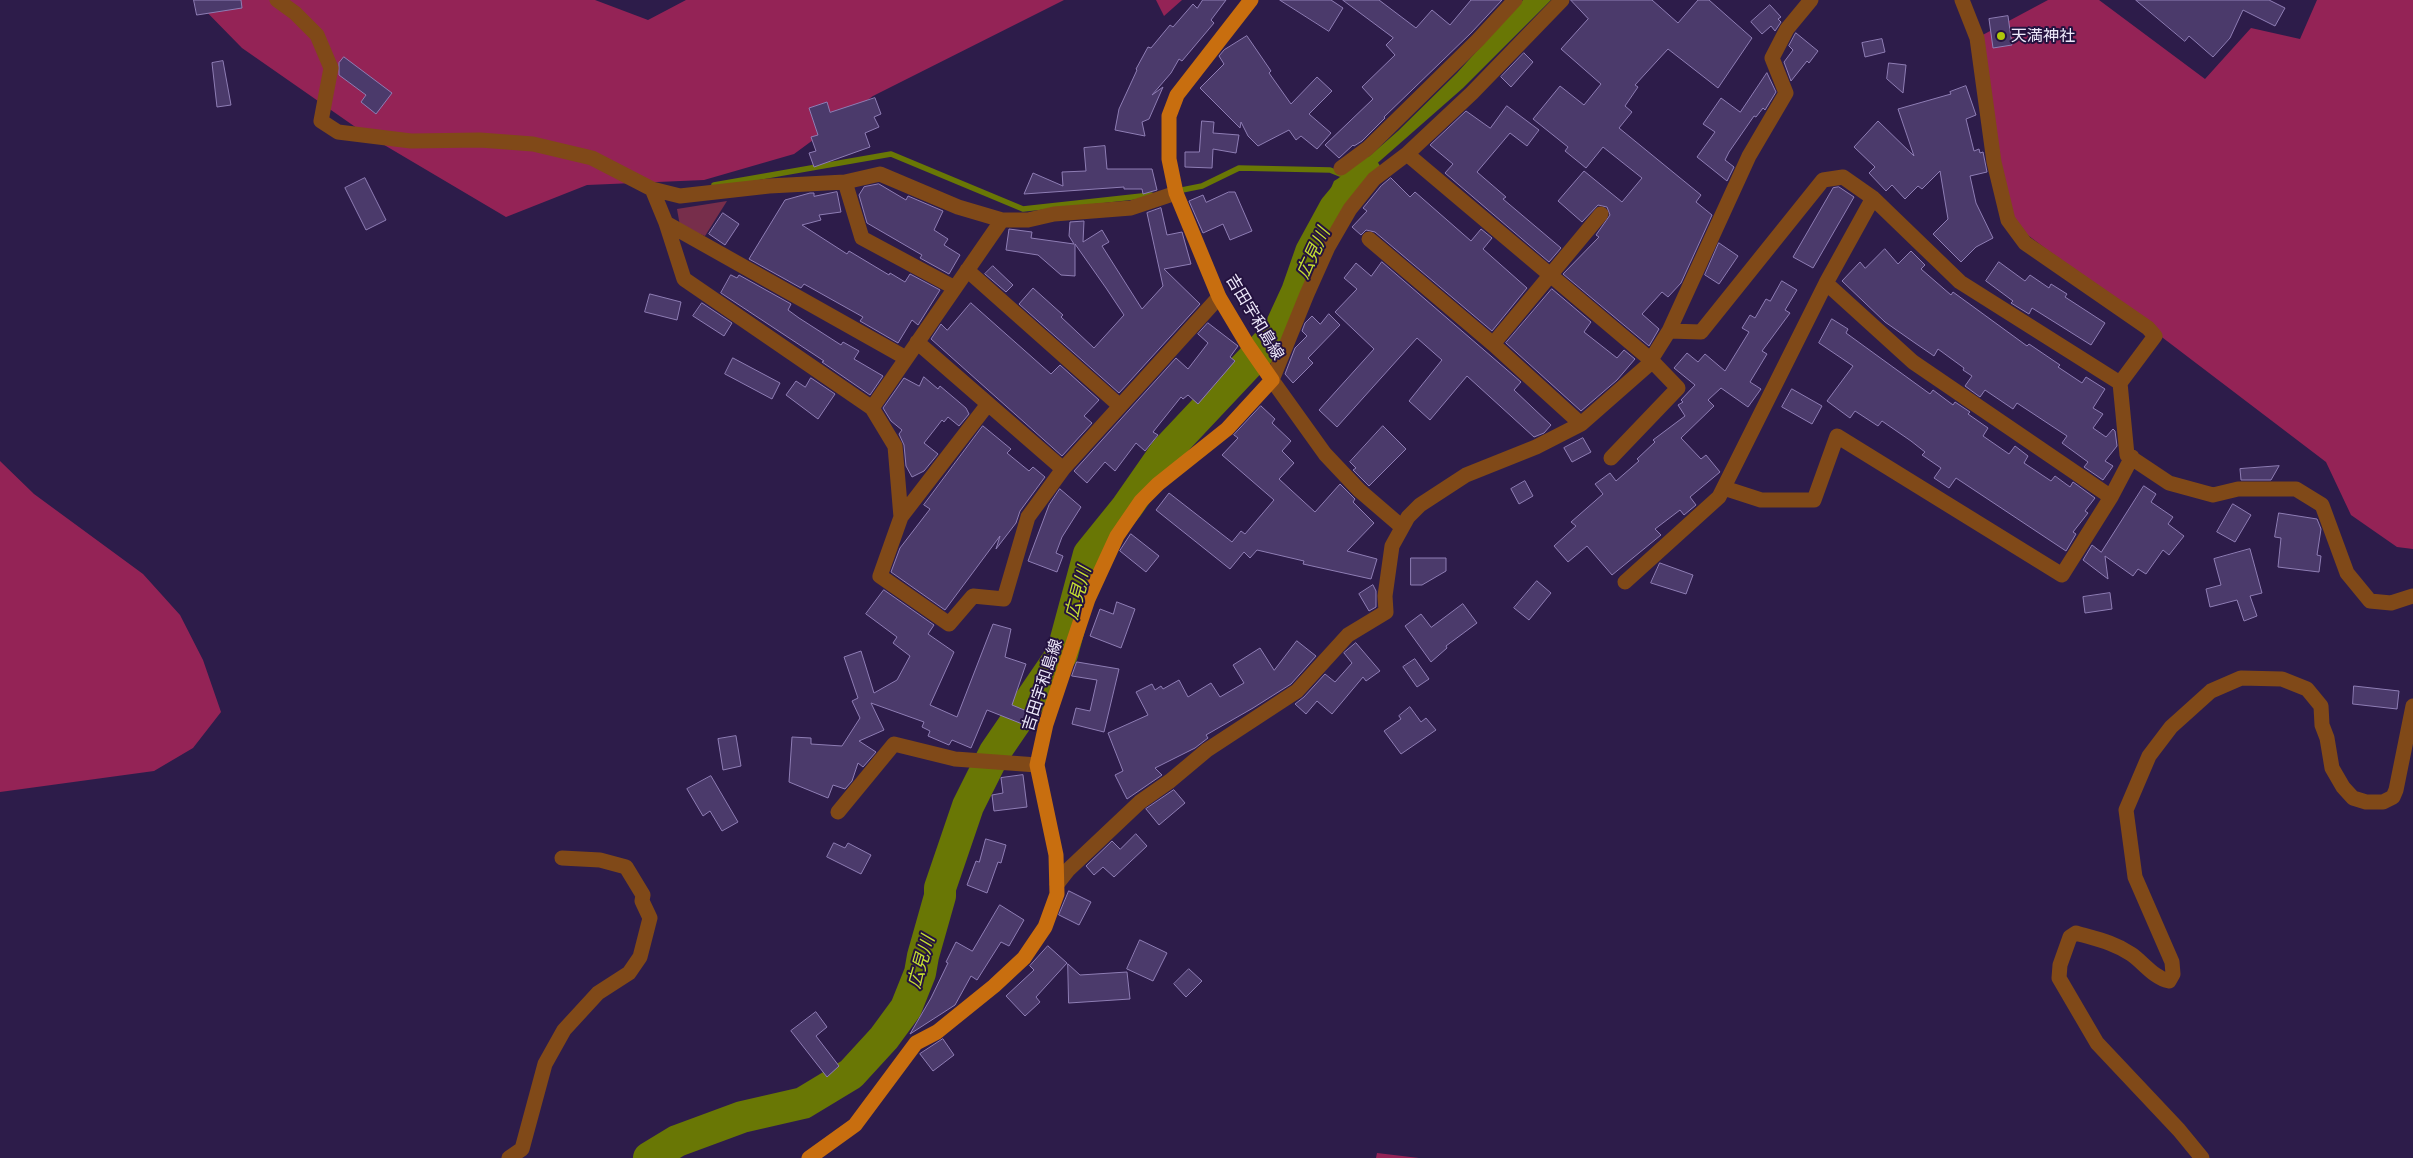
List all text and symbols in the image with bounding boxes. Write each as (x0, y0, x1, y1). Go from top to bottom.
place label: 天満神社 (2011, 26, 2075, 46)
marker: 天満神社 (1995, 30, 2007, 42)
water label: 広見川 (1292, 224, 1334, 282)
street label: 吉田宇和島線 (1222, 271, 1288, 363)
water label: 広見川 (1061, 564, 1095, 622)
street label: 吉田宇和島線 (1018, 636, 1066, 734)
water label: 広見川 (903, 933, 939, 991)

